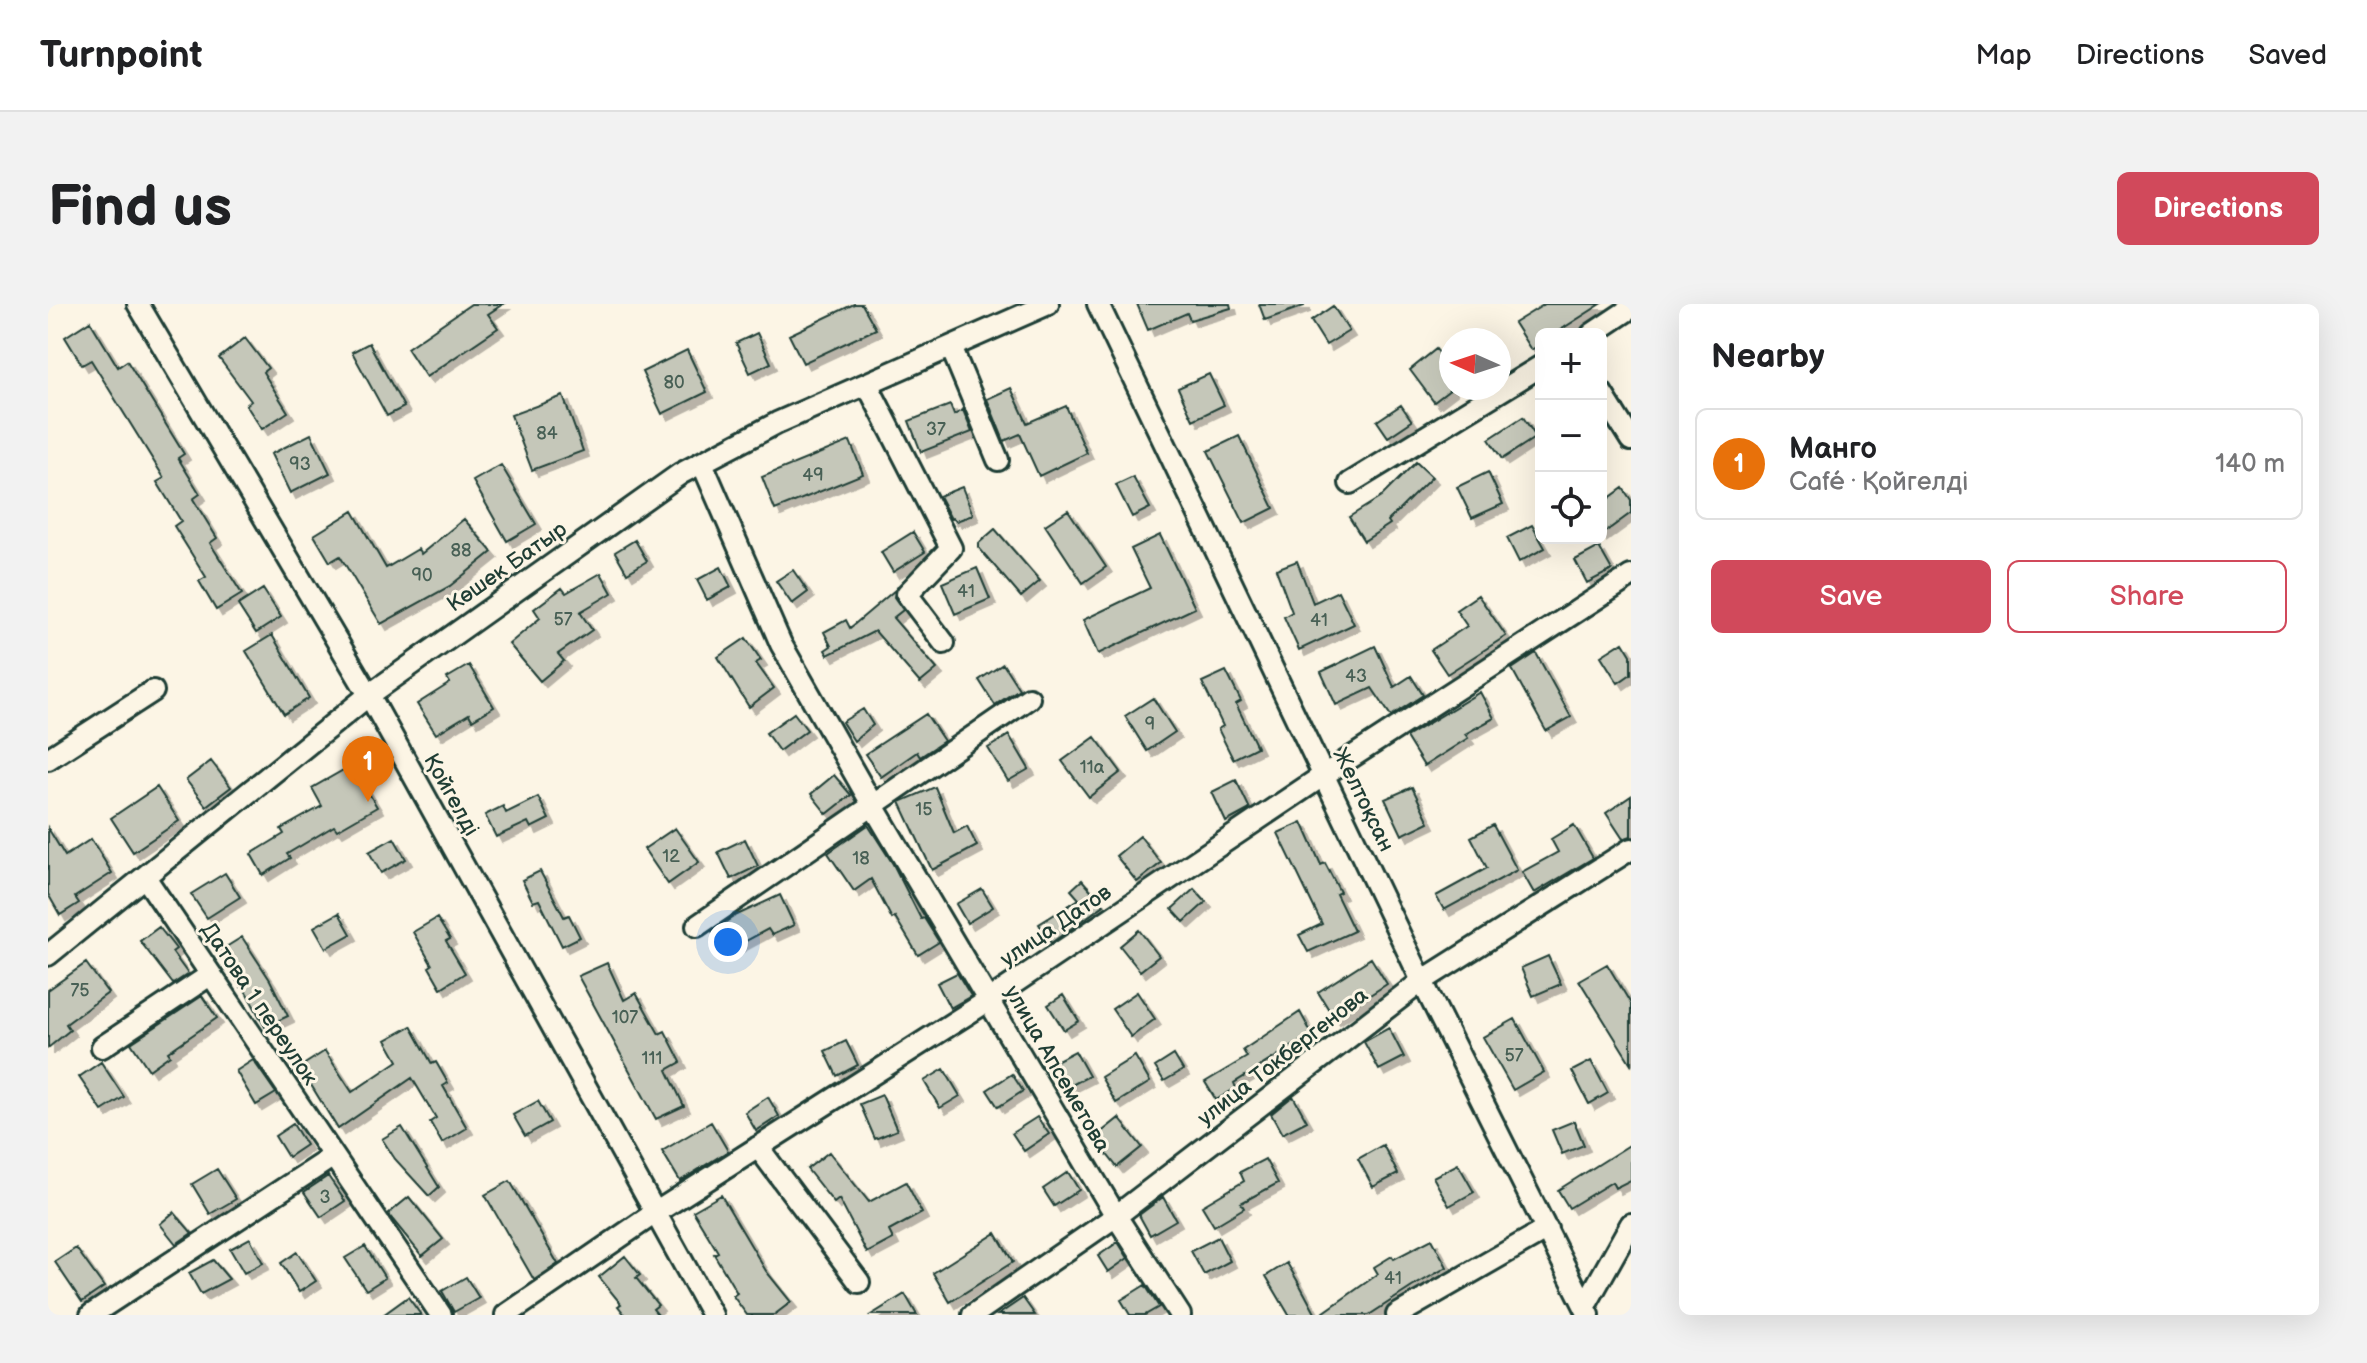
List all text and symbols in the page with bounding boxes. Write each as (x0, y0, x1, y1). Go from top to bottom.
text: Turnpoint (40, 33, 202, 78)
text: Map (1975, 39, 2032, 72)
text: Directions (2076, 39, 2204, 72)
text: Saved (2248, 39, 2327, 72)
button: Directions (2117, 172, 2319, 245)
text: Find us (48, 175, 232, 242)
north arrow (1439, 328, 1511, 400)
map controls (1535, 328, 1607, 544)
button: + (1535, 328, 1607, 400)
text: Nearby (1711, 336, 1825, 377)
house number: 80 (663, 372, 685, 393)
button: − (1535, 400, 1607, 472)
house number: 37 (926, 419, 946, 440)
house number: 84 (536, 423, 558, 444)
text: Манго (1789, 431, 1877, 467)
text: 1 (1734, 449, 1744, 480)
text: 140 m (2215, 449, 2285, 480)
house number: 93 (289, 454, 311, 475)
house number: 49 (802, 465, 824, 486)
text: Café · Қойгелді (1789, 467, 1968, 498)
button: locate (1535, 472, 1607, 544)
street label: Көшек Батыр (442, 515, 573, 618)
house number: 88 (451, 540, 472, 561)
button: Save (1711, 560, 1991, 633)
button: Share (2007, 560, 2287, 633)
house number: 90 (412, 565, 433, 586)
house number: 41 (957, 581, 975, 602)
house number: 57 (553, 609, 573, 630)
house number: 41 (1310, 610, 1328, 631)
house number: 43 (1345, 666, 1367, 687)
house number: 9 (1145, 714, 1155, 735)
pin: 1 (342, 736, 394, 802)
street label: Желтоқсан (1326, 744, 1400, 856)
street label: Қойгелді (417, 749, 485, 841)
house number: 11а (1080, 757, 1105, 778)
house number: 15 (915, 799, 933, 820)
house number: 12 (662, 846, 680, 867)
house number: 18 (852, 848, 870, 869)
street label: улица Датов (995, 879, 1117, 973)
street label: Датова 1 переулок (195, 918, 324, 1091)
your location (708, 922, 748, 962)
house number: 75 (70, 980, 90, 1001)
street label: улица Апсеметова (998, 981, 1116, 1157)
street label: улица Токбергенова (1192, 982, 1374, 1132)
house number: 107 (612, 1007, 638, 1028)
house number: 57 (1504, 1045, 1524, 1066)
house number: 111 (642, 1048, 662, 1069)
house number: 3 (319, 1187, 331, 1208)
house number: 41 (1384, 1268, 1402, 1289)

